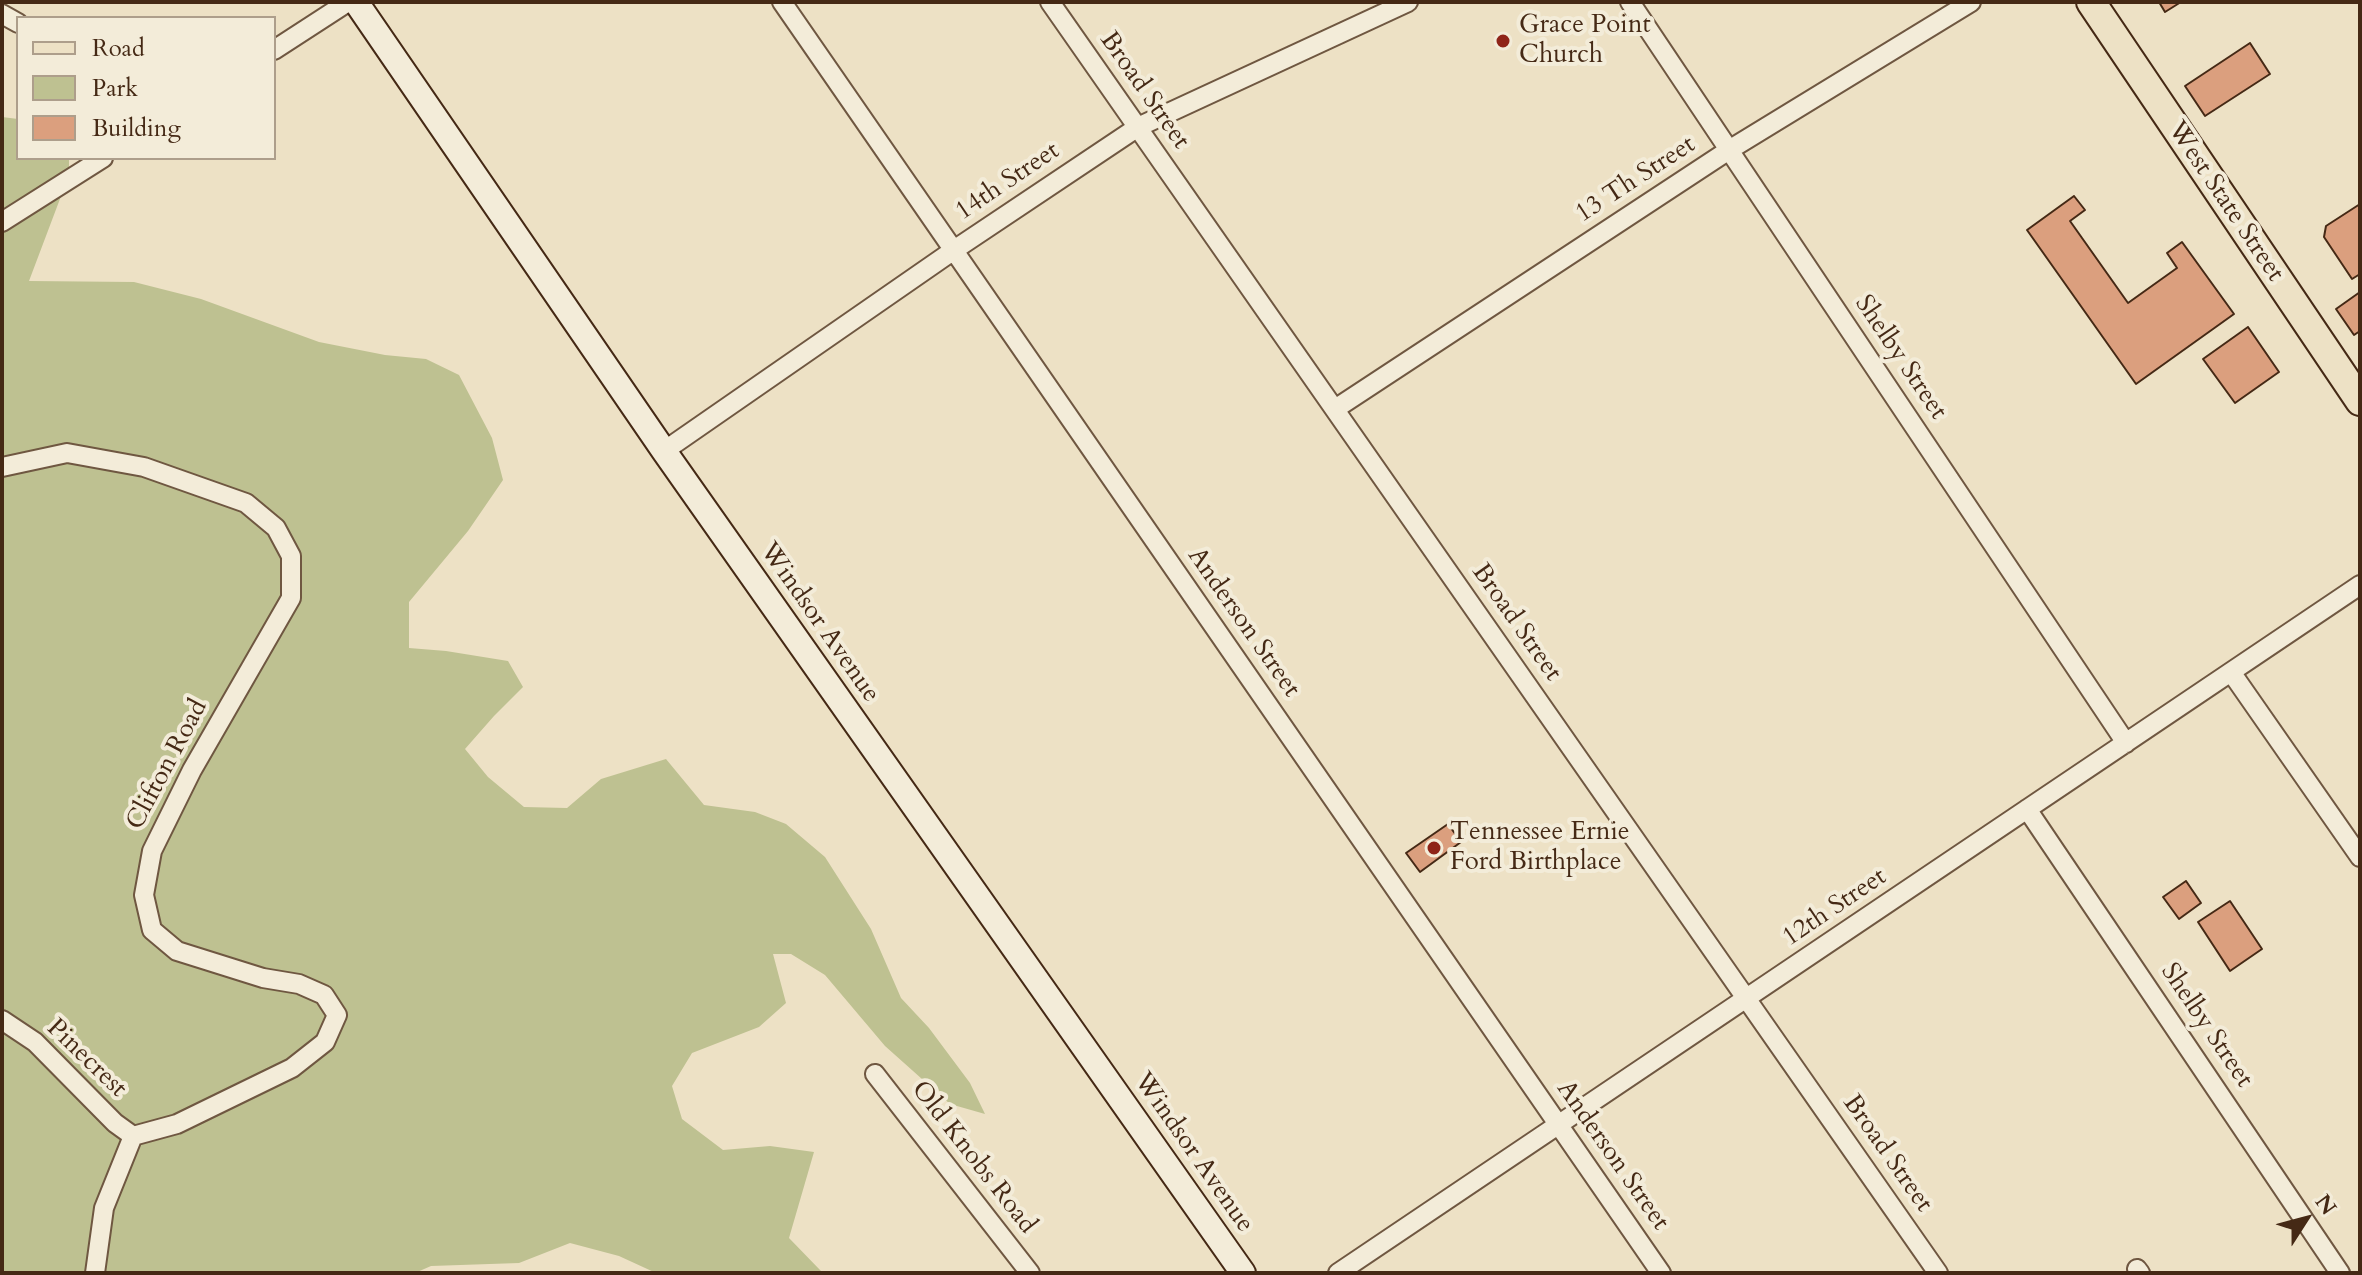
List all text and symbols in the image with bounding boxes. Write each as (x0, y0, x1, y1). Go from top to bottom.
place label: Grace Point Church (1519, 10, 1651, 72)
legend (16, 16, 276, 160)
street label: Broad Street (1092, 26, 1196, 156)
text: Road (92, 32, 145, 65)
marker: Grace Point Church (1494, 32, 1512, 50)
text: Park (92, 72, 138, 105)
text: Building (92, 112, 181, 145)
street label: West State Street (2160, 116, 2290, 288)
street label: 13 Th Street (1570, 130, 1702, 230)
street label: 14th Street (950, 136, 1066, 228)
street label: Shelby Street (1847, 290, 1953, 426)
street label: Windsor Avenue (752, 537, 886, 709)
street label: Anderson Street (1180, 542, 1306, 704)
street label: Broad Street (1464, 558, 1568, 688)
street label: Clifton Road (121, 695, 215, 835)
place label: Tennessee Ernie Ford Birthplace (1450, 817, 1630, 878)
marker: Tennessee Ernie Ford Birthplace (1425, 839, 1443, 857)
street label: 12th Street (1777, 862, 1893, 954)
street label: Shelby Street (2153, 958, 2259, 1094)
street label: Pinecrest (39, 1013, 133, 1105)
street label: Windsor Avenue (1126, 1067, 1260, 1239)
street label: Anderson Street (1549, 1075, 1675, 1237)
street label: Old Knobs Road (904, 1076, 1042, 1240)
street label: Broad Street (1835, 1089, 1939, 1219)
north arrow (2266, 1179, 2346, 1259)
text: N (2308, 1188, 2343, 1221)

